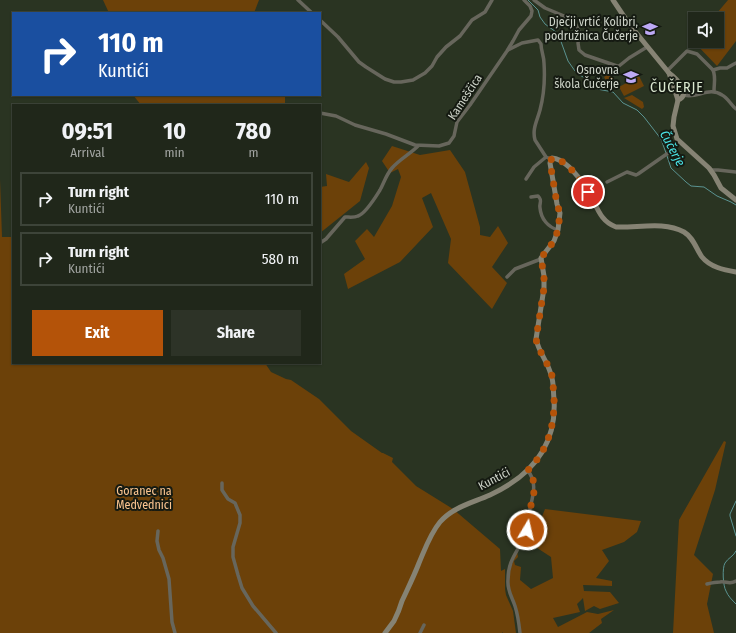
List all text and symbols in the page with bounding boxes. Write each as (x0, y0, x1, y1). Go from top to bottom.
map controls (688, 12, 724, 48)
button: sound (688, 12, 724, 48)
place label: Dječji vrtić Kolibri, podružnica Čučerje (545, 15, 638, 43)
school or university icon: Dječji vrtić Kolibri, podružnica Čučerje (641, 20, 659, 38)
text: 110 m (98, 26, 164, 59)
icon: right (32, 28, 84, 80)
text: Kuntići (98, 60, 149, 82)
place label: Osnovna škola Čučerje (554, 63, 619, 91)
school or university icon: Osnovna škola Čučerje (622, 68, 640, 86)
street label: Kameščica (445, 72, 485, 122)
district label: ČUČERJE (650, 78, 704, 96)
text: 09:51 (62, 117, 113, 145)
text: 10 (163, 117, 186, 145)
text: 780 (236, 117, 271, 145)
water label: Čučerje (657, 128, 688, 169)
text: Arrival (70, 145, 105, 160)
text: min (164, 145, 185, 160)
text: m (249, 145, 259, 160)
pin (571, 175, 605, 209)
icon: arrive (577, 181, 599, 203)
text: Turn right (68, 183, 129, 201)
icon: right (34, 188, 56, 210)
text: 110 m (265, 190, 299, 208)
text: Kuntići (68, 201, 105, 216)
text: Turn right (68, 243, 129, 261)
icon: right (34, 248, 56, 270)
text: 580 m (262, 250, 299, 268)
text: Kuntići (68, 261, 105, 276)
button: Exit (32, 310, 163, 356)
button: Share (171, 310, 301, 356)
street label: Kuntići (476, 465, 512, 493)
park label: Goranec na Medvednici (116, 484, 172, 512)
position arrow (506, 509, 548, 551)

